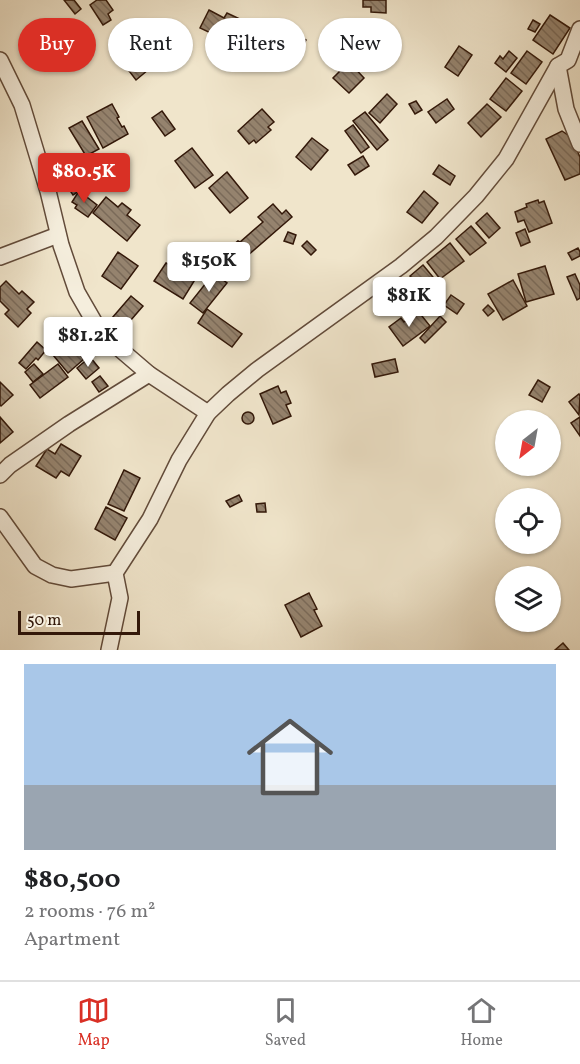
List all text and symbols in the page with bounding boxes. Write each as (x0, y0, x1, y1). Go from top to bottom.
chip: Buy (18, 18, 96, 72)
chip: Rent (108, 18, 193, 72)
chip: Filters (205, 18, 306, 72)
chip: New (318, 18, 402, 72)
pin: $80.5K (35, 153, 133, 204)
text: $80.5K (52, 158, 116, 186)
pin: $150K (167, 242, 251, 293)
text: $150K (181, 247, 237, 275)
pin: $81K (373, 277, 445, 328)
text: $81K (387, 282, 431, 310)
pin: $81.2K (39, 317, 137, 368)
text: $81.2K (58, 322, 118, 350)
north arrow (495, 410, 561, 476)
map controls (495, 410, 561, 632)
button: locate (495, 488, 561, 554)
button: layers (495, 566, 561, 632)
scale bar (18, 608, 140, 636)
text: 50 m (27, 610, 61, 632)
icon: home (236, 703, 344, 811)
text: $80,500 (24, 862, 121, 898)
text: 2 rooms · 76 m² (24, 898, 156, 926)
text: Apartment (24, 926, 120, 954)
tab: Map (77, 994, 110, 1052)
tab: Saved (265, 994, 306, 1052)
tab: Home (460, 994, 503, 1052)

